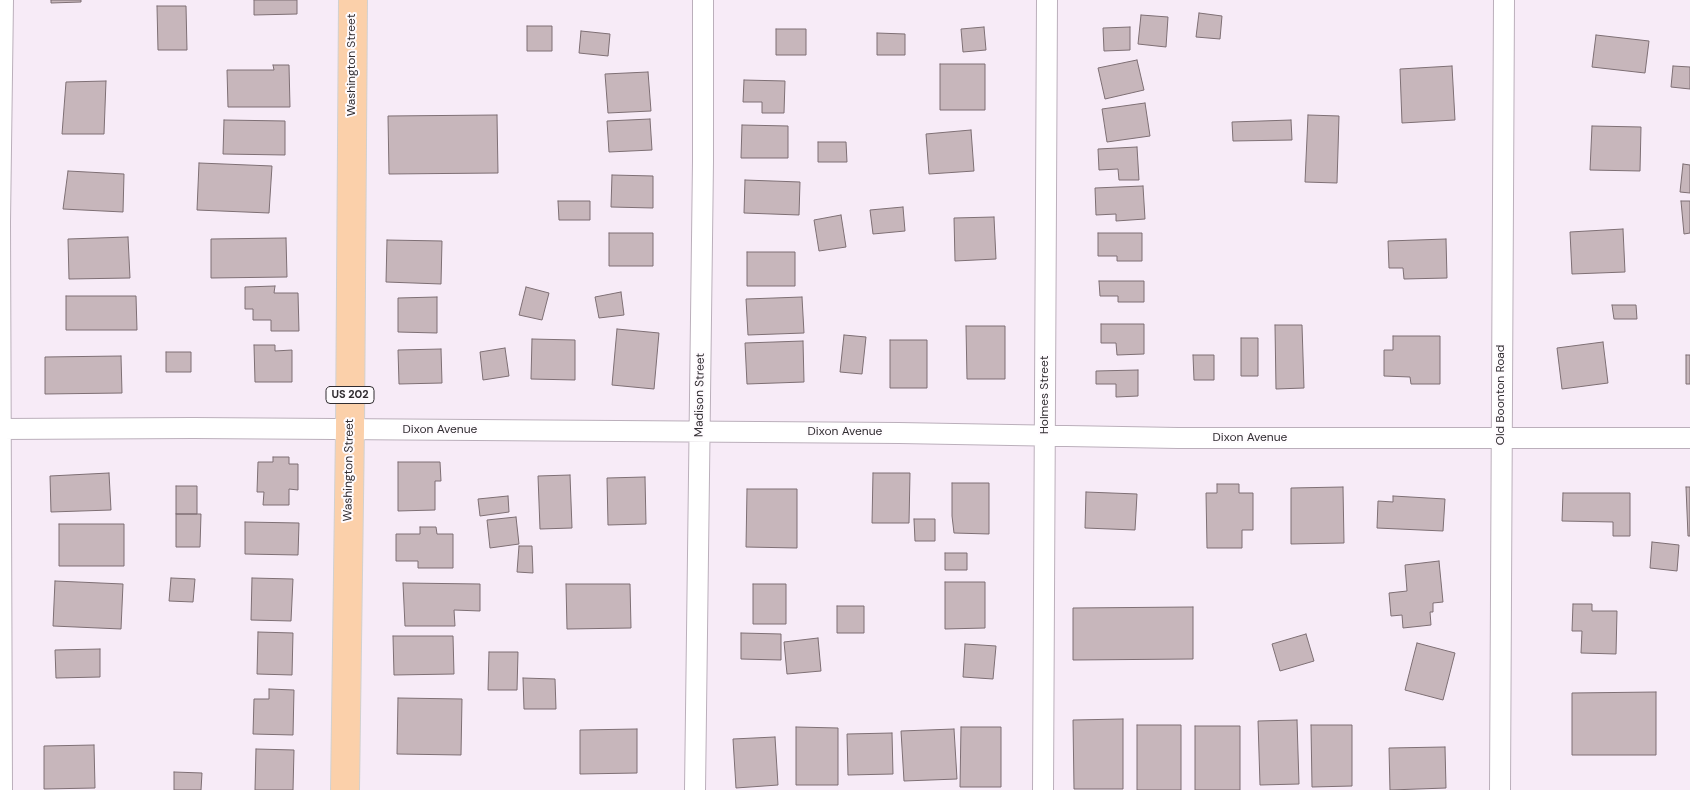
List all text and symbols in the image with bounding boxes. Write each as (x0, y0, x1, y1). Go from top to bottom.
street label: Washington Street (345, 14, 359, 116)
street label: Old Boonton Road (1494, 345, 1508, 445)
street label: Madison Street (692, 353, 708, 437)
street label: Holmes Street (1038, 356, 1052, 434)
road number: US 202 (326, 386, 374, 404)
street label: Washington Street (341, 419, 357, 521)
street label: Dixon Avenue (403, 423, 477, 437)
street label: Dixon Avenue (808, 425, 882, 439)
street label: Dixon Avenue (1213, 431, 1287, 445)

